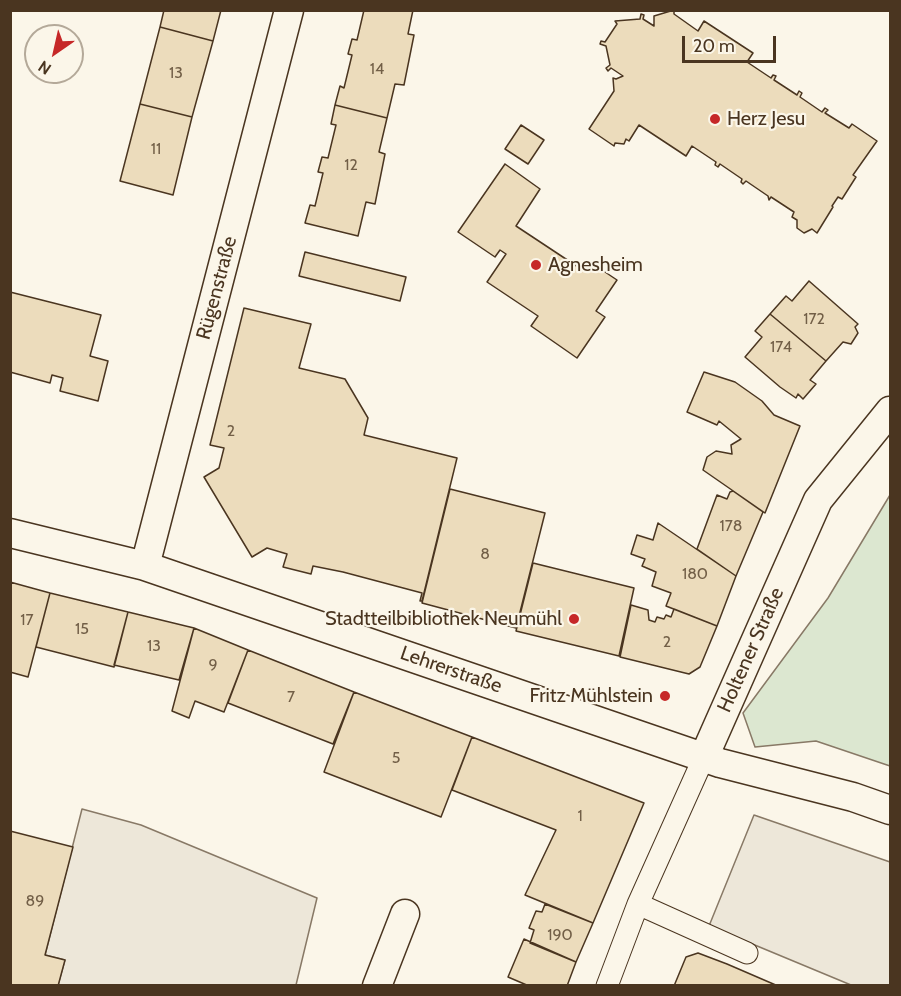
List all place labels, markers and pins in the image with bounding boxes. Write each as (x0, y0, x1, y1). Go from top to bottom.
place label: Herz Jesu (727, 107, 805, 131)
marker: Herz Jesu (708, 112, 722, 126)
place label: Agnesheim (548, 253, 643, 277)
marker: Agnesheim (529, 258, 543, 272)
place label: Stadtteilbibliothek Neumühl (325, 607, 562, 631)
marker: Stadtteilbibliothek Neumühl (567, 612, 581, 626)
place label: Fritz Mühlstein (530, 684, 653, 708)
marker: Fritz Mühlstein (658, 689, 672, 703)

